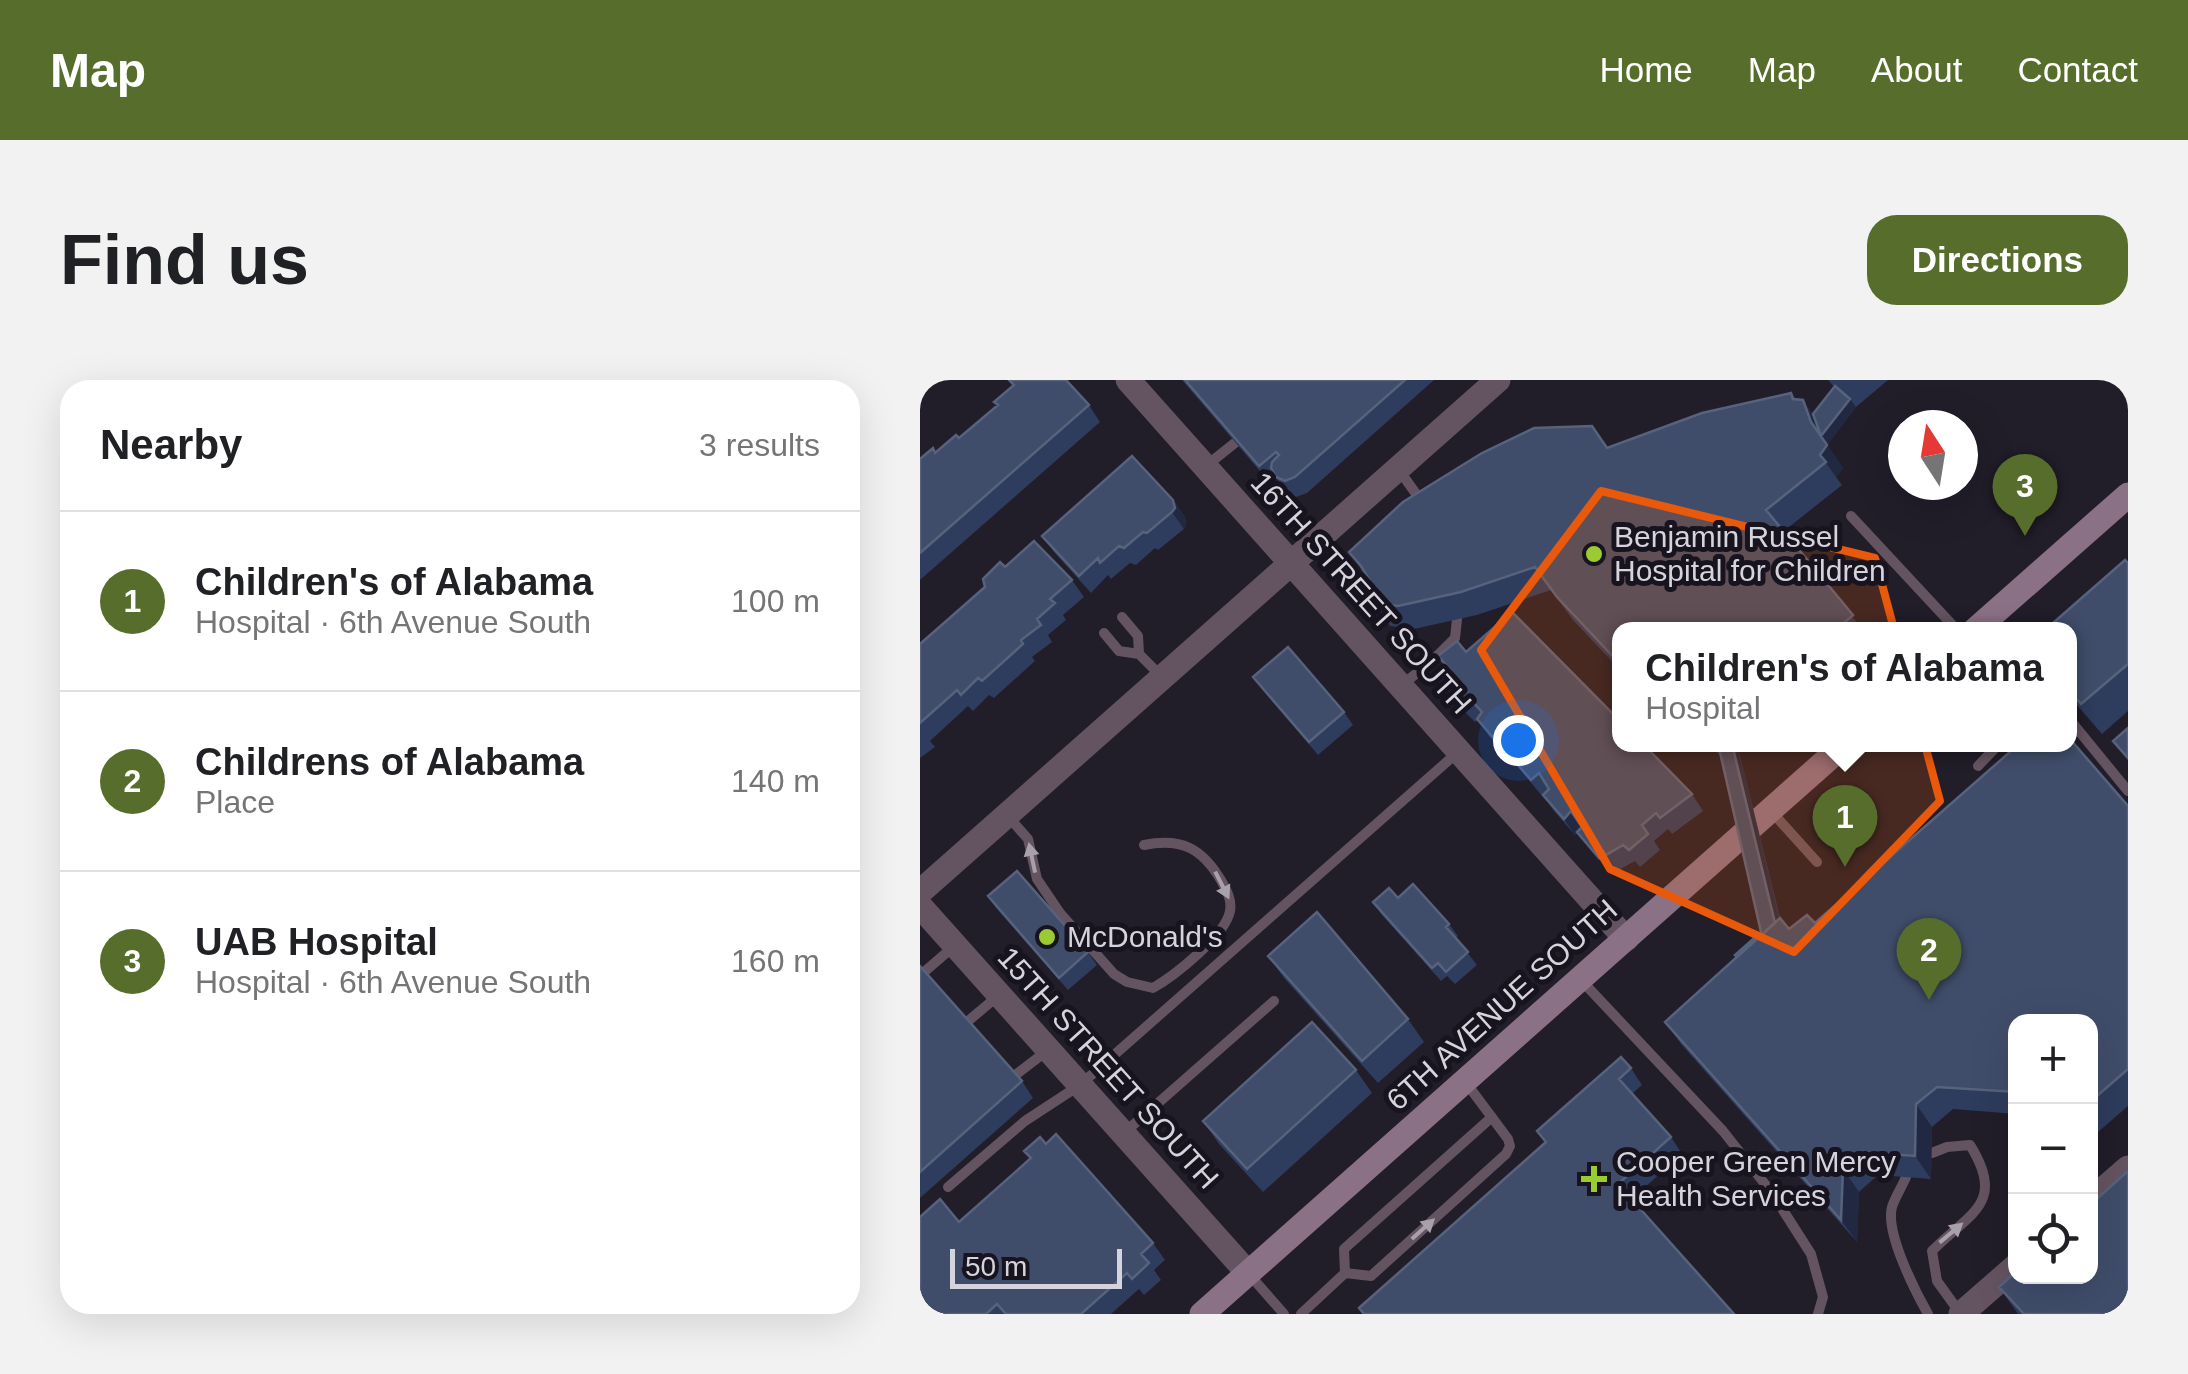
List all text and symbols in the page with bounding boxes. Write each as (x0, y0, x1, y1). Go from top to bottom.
text: Map (50, 44, 146, 97)
text: Home (1599, 50, 1693, 89)
text: Map (1748, 50, 1816, 89)
text: About (1871, 50, 1962, 89)
text: Contact (2017, 50, 2138, 89)
button: Directions (1867, 215, 2128, 305)
text: Find us (60, 221, 309, 299)
north arrow (1888, 410, 1978, 500)
text: Nearby (100, 421, 242, 468)
text: 3 results (699, 427, 820, 463)
pin: 3 (1992, 454, 2058, 536)
street label: 16TH STREET SOUTH (1244, 465, 1478, 720)
place label: Benjamin Russel Hospital for Children (1614, 520, 1886, 587)
marker: Benjamin Russel Hospital for Children (1583, 543, 1605, 565)
text: Children's of Alabama (195, 561, 593, 603)
text: 1 (124, 583, 141, 619)
text: 100 m (731, 583, 820, 619)
text: Hospital · 6th Avenue South (195, 604, 591, 640)
popup (1612, 622, 2077, 752)
text: Children's of Alabama (1645, 647, 2044, 689)
text: Hospital (1645, 690, 1761, 726)
your location (1493, 715, 1544, 766)
text: Childrens of Alabama (195, 741, 584, 783)
text: 2 (124, 763, 141, 799)
text: 140 m (731, 763, 820, 799)
text: Place (195, 784, 275, 820)
pin: 1 (1812, 784, 1878, 867)
one-way arrow (1024, 842, 1040, 873)
one-way arrow (1213, 871, 1230, 899)
street label: 6TH AVENUE SOUTH (1380, 893, 1623, 1117)
pin: 2 (1896, 918, 1962, 1000)
place label: McDonald's (1067, 920, 1223, 953)
text: UAB Hospital (195, 921, 438, 963)
marker: McDonald's (1036, 926, 1058, 948)
street label: 15TH STREET SOUTH (991, 940, 1225, 1195)
text: 3 (124, 943, 141, 979)
text: 160 m (731, 943, 820, 979)
text: Hospital · 6th Avenue South (195, 964, 591, 1000)
map controls (2008, 1014, 2098, 1284)
button: + (2008, 1014, 2098, 1104)
button: − (2008, 1104, 2098, 1194)
place label: Cooper Green Mercy Health Services (1616, 1145, 1896, 1212)
marker: Cooper Green Mercy Health Services (1581, 1166, 1607, 1192)
button: locate (2008, 1194, 2098, 1284)
one-way arrow (1411, 1218, 1435, 1241)
one-way arrow (1938, 1223, 1963, 1245)
scale bar (950, 1244, 1122, 1288)
text: 50 m (965, 1251, 1027, 1282)

